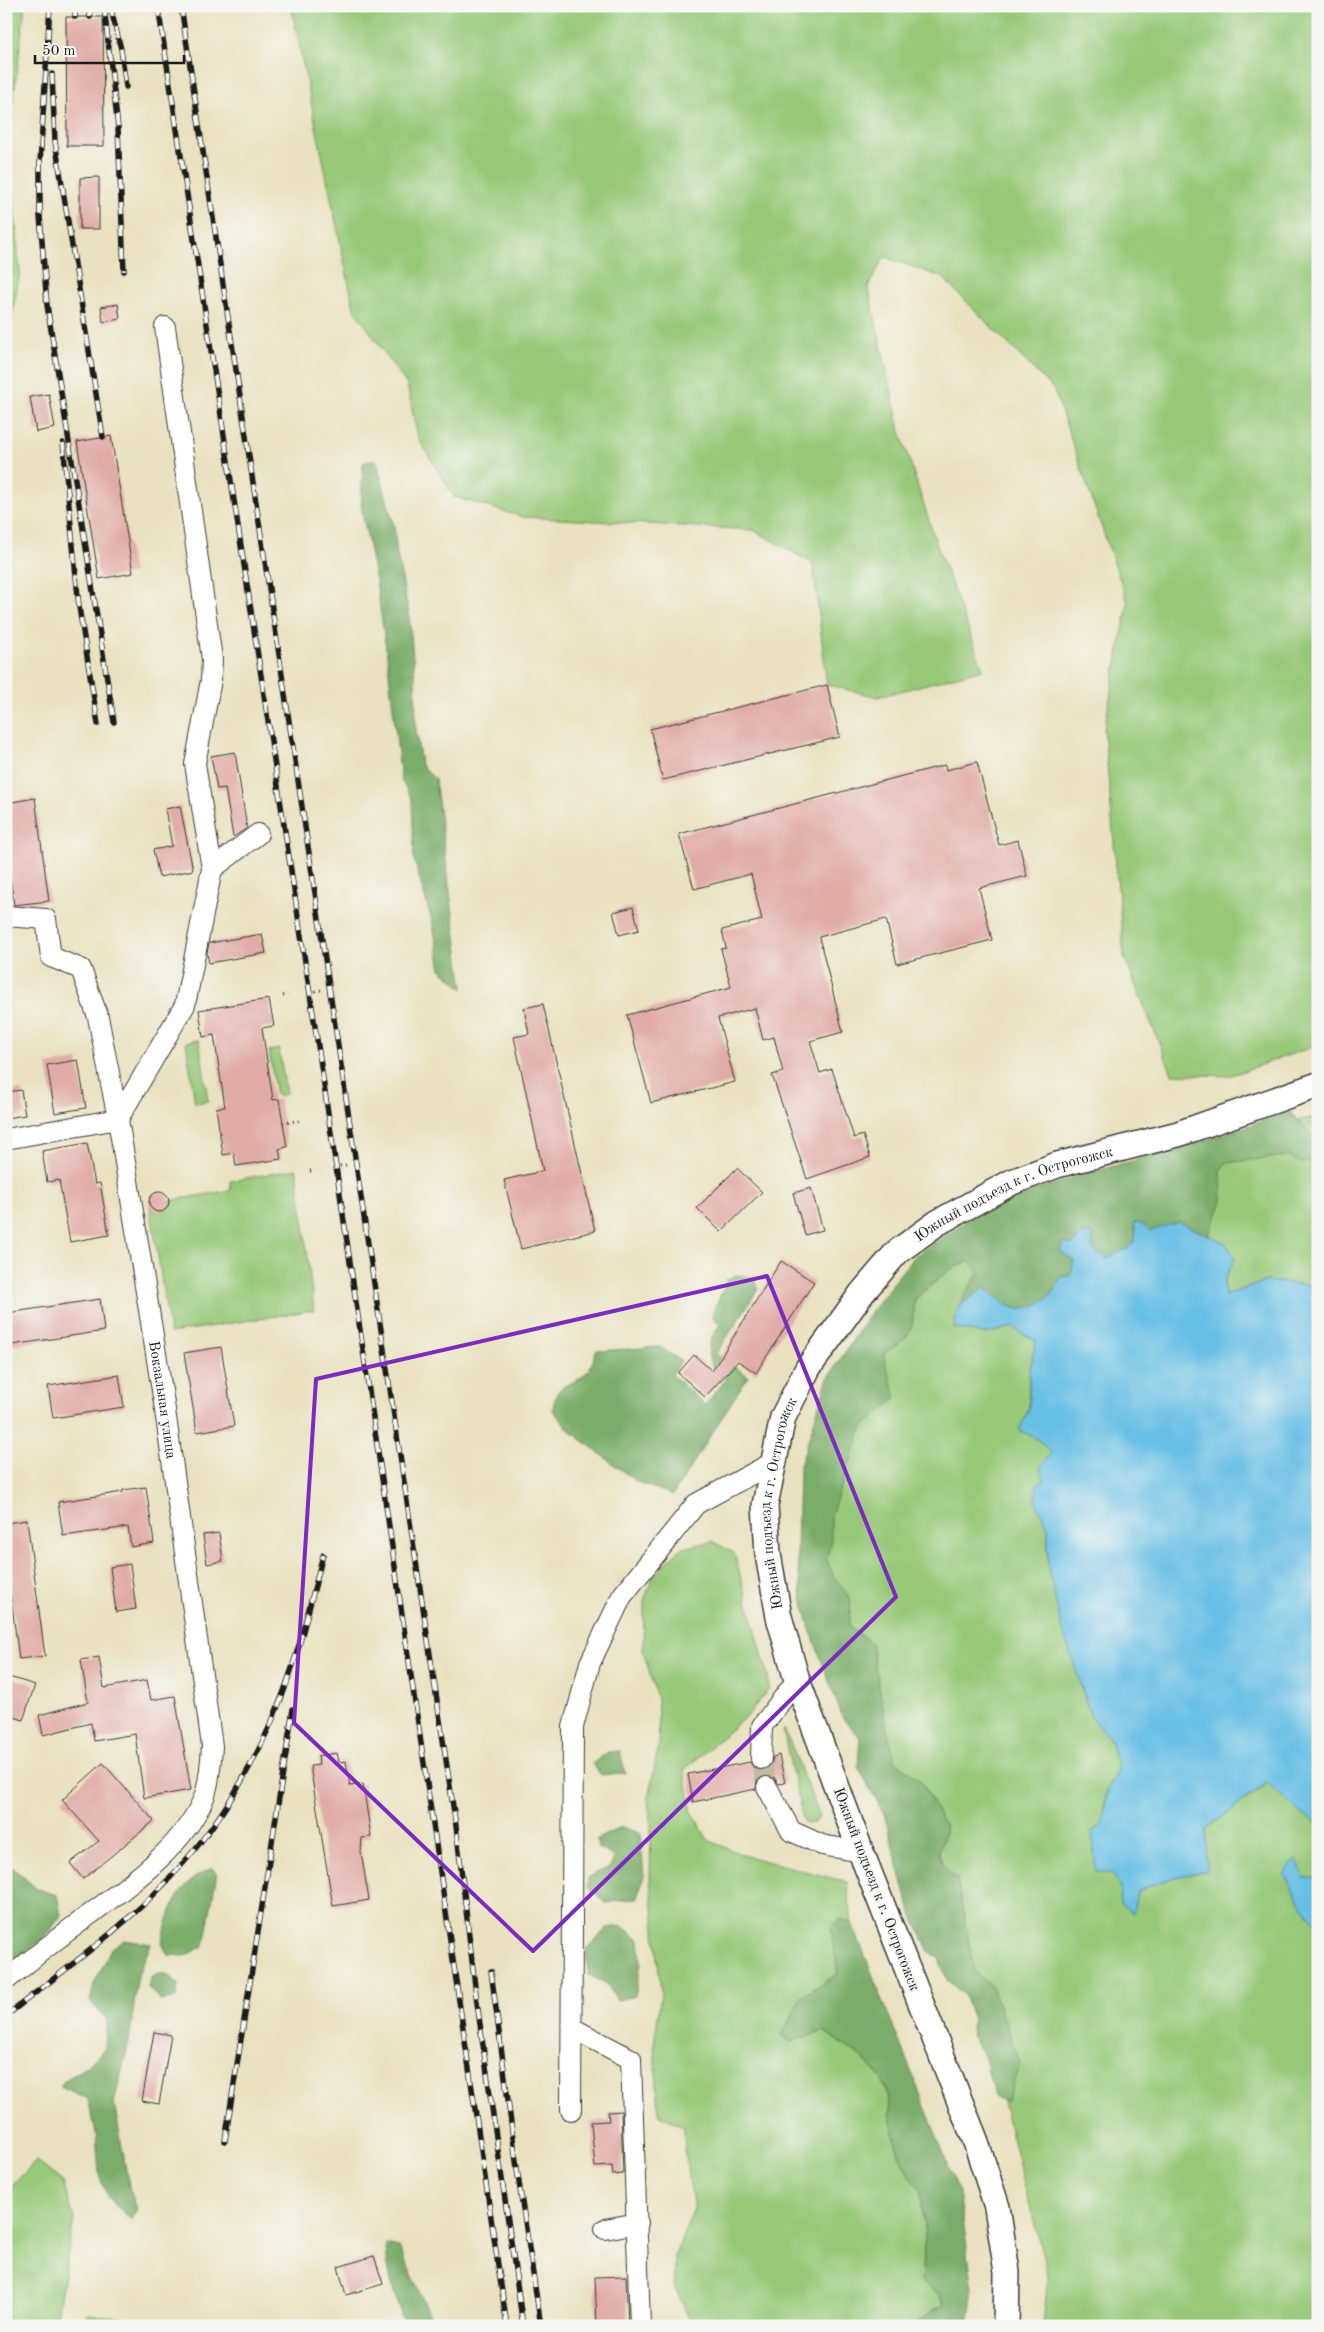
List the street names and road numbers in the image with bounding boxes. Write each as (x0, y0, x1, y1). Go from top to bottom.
street label: Южный подъезд к г. Острогожск (912, 1145, 1115, 1246)
street label: Вокзальная улица (145, 1340, 178, 1461)
street label: Южный подъезд к г. Острогожск (759, 1395, 801, 1611)
street label: Южный подъезд к г. Острогожск (830, 1786, 922, 1994)

